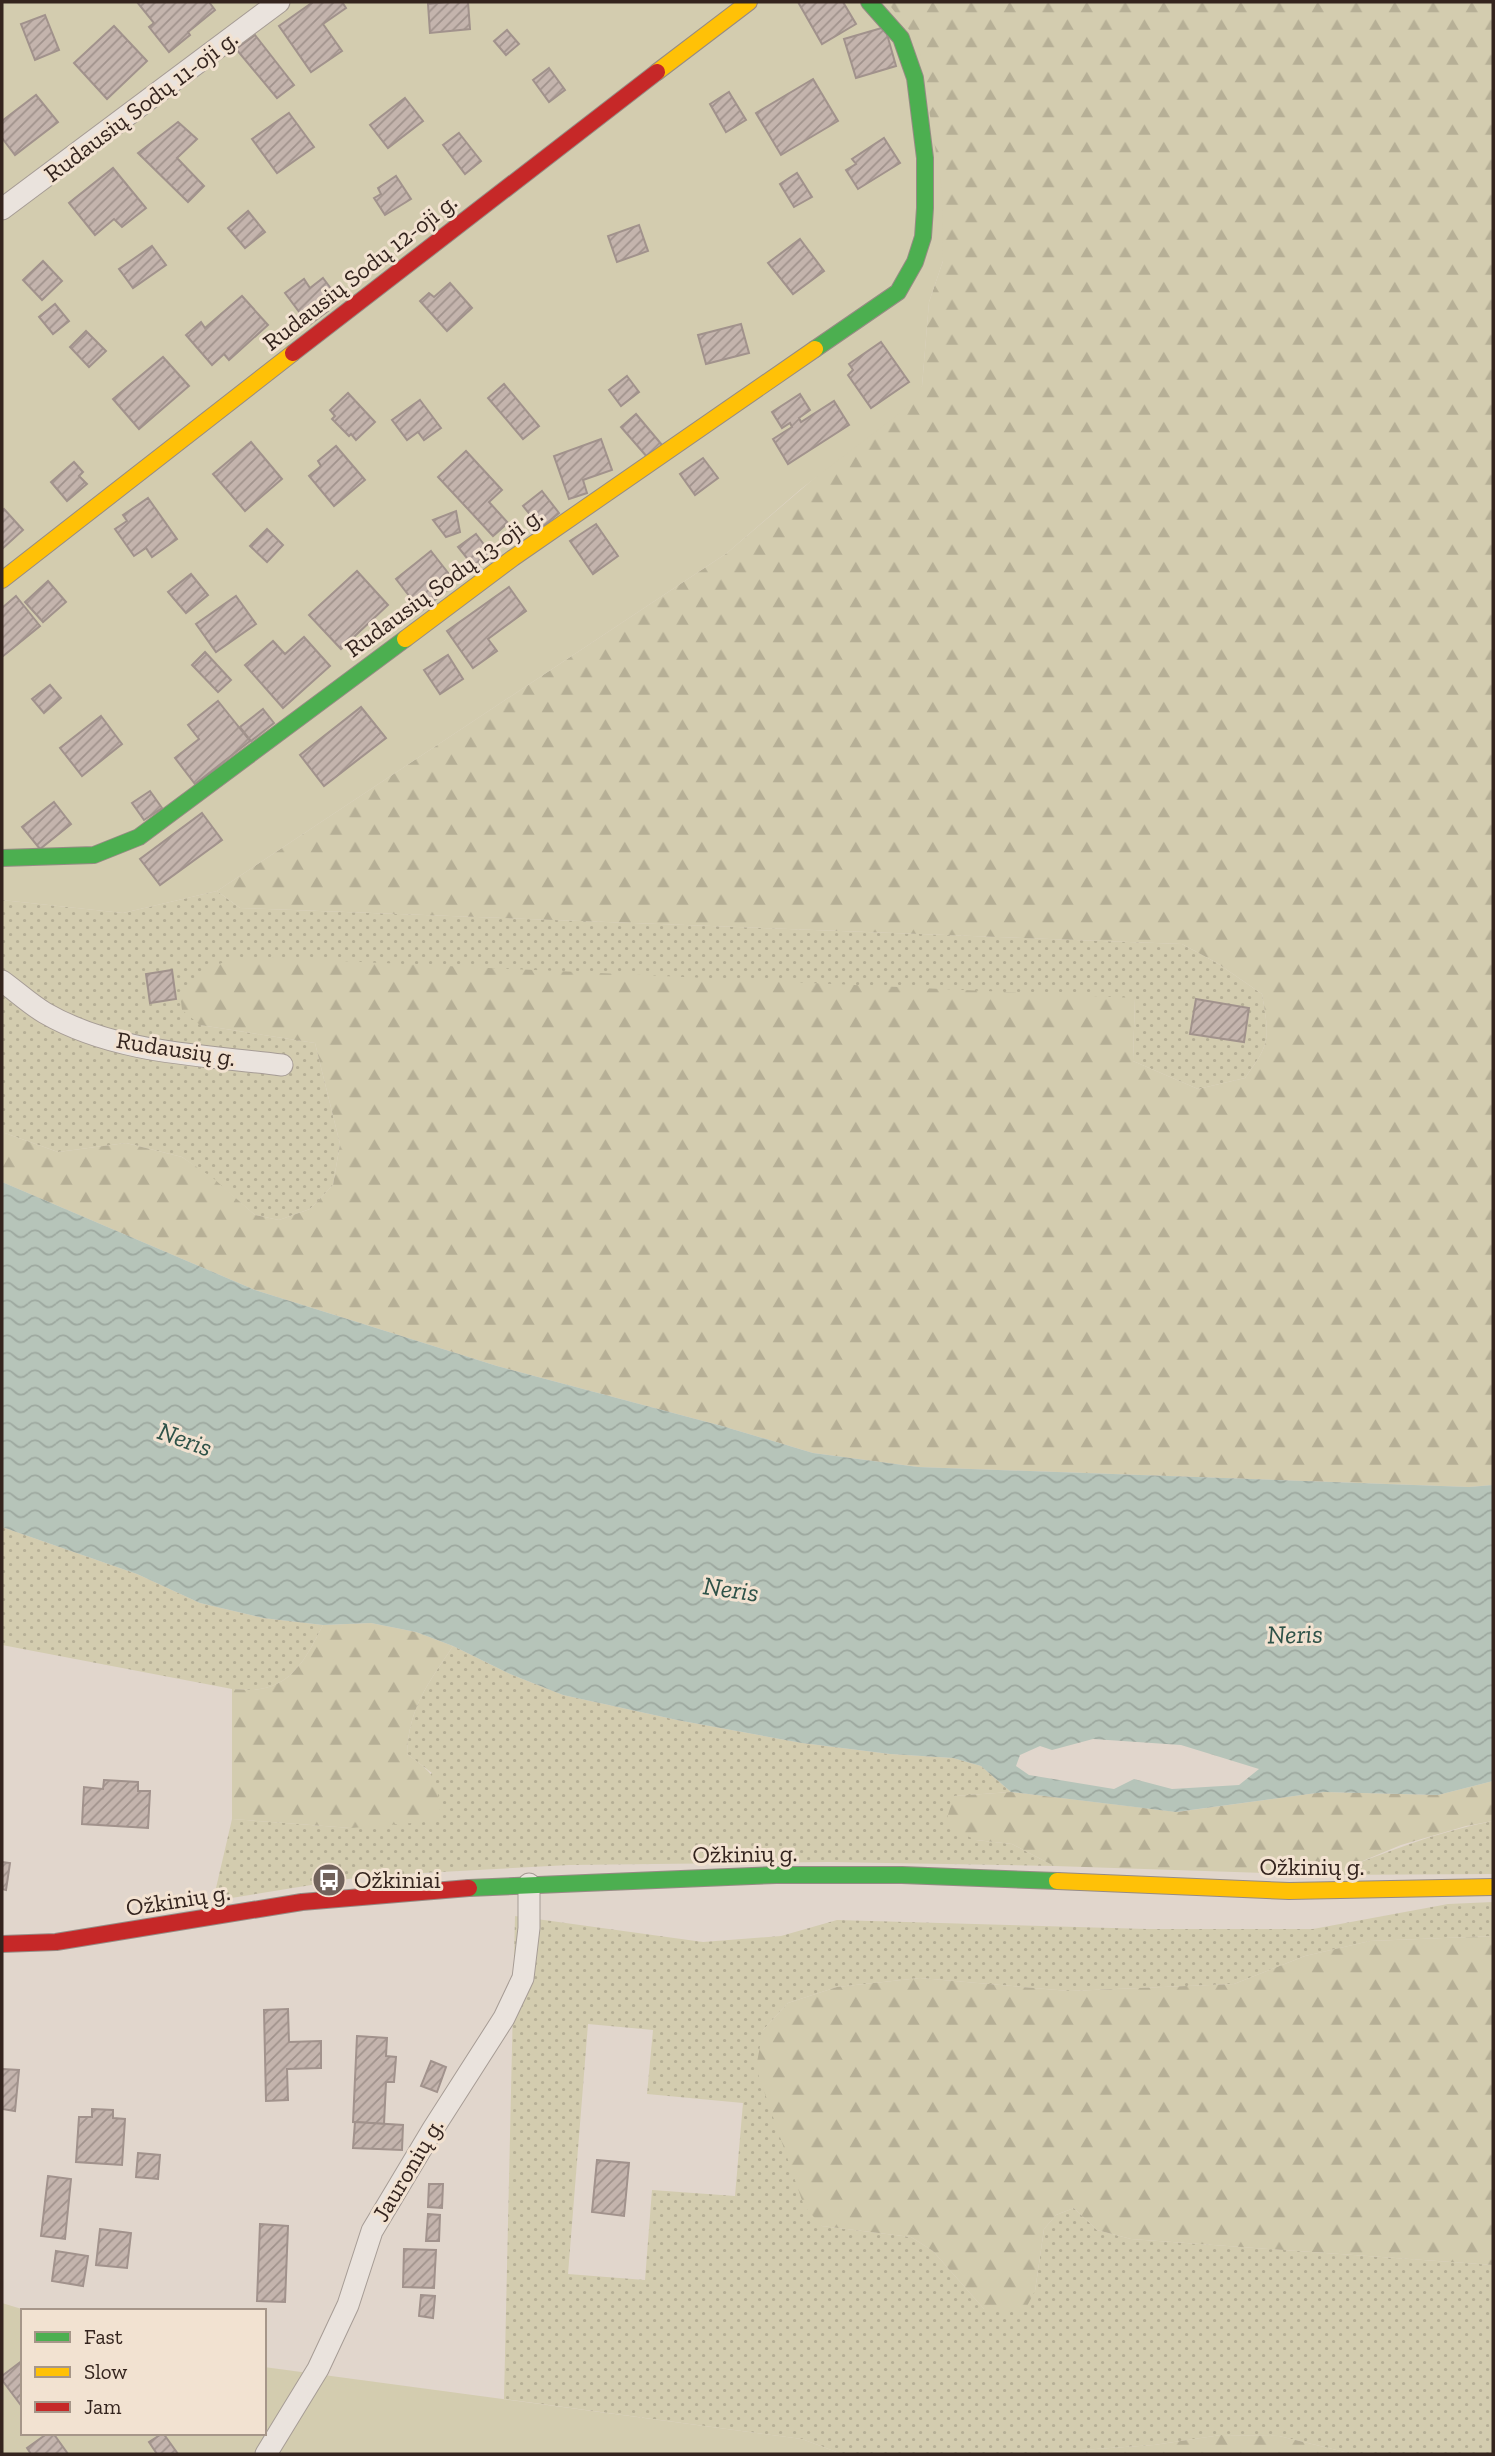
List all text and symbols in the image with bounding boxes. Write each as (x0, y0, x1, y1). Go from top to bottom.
street label: Rudausių Sodų 11-oji g. (38, 23, 243, 188)
street label: Rudausių Sodų 12-oji g. (257, 187, 462, 356)
street label: Rudausių Sodų 13-oji g. (339, 500, 548, 663)
street label: Rudausių g. (114, 1025, 238, 1072)
water label: Neris (153, 1414, 217, 1464)
water label: Neris (701, 1569, 761, 1609)
water label: Neris (1267, 1618, 1323, 1650)
street label: Ožkinių g. (692, 1838, 798, 1869)
street label: Ožkinių g. (1259, 1852, 1365, 1881)
bus stop icon: Ožkiniai (310, 1861, 348, 1899)
place label: Ožkiniai (354, 1865, 441, 1894)
street label: Ožkinių g. (124, 1877, 232, 1922)
street label: Jauronių g. (366, 2113, 450, 2226)
legend (21, 2309, 266, 2435)
text: Fast (84, 2324, 123, 2349)
text: Slow (84, 2359, 127, 2384)
text: Jam (84, 2394, 121, 2419)

